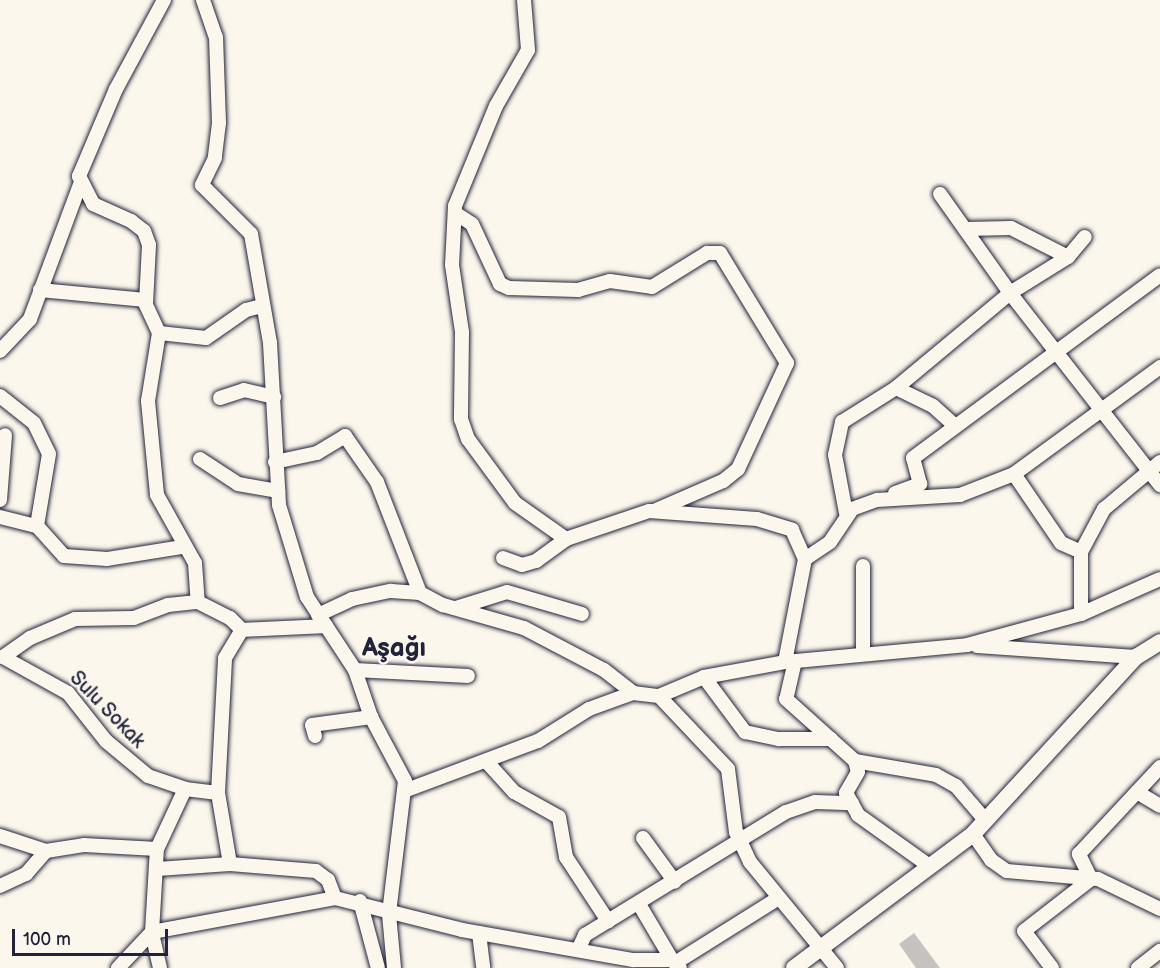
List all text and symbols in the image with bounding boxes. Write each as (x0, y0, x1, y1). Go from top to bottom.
district label: Aşağı (362, 633, 426, 665)
street label: Sulu Sokak (64, 666, 150, 754)
scale bar (15, 917, 171, 955)
text: 100 m (23, 929, 71, 950)

